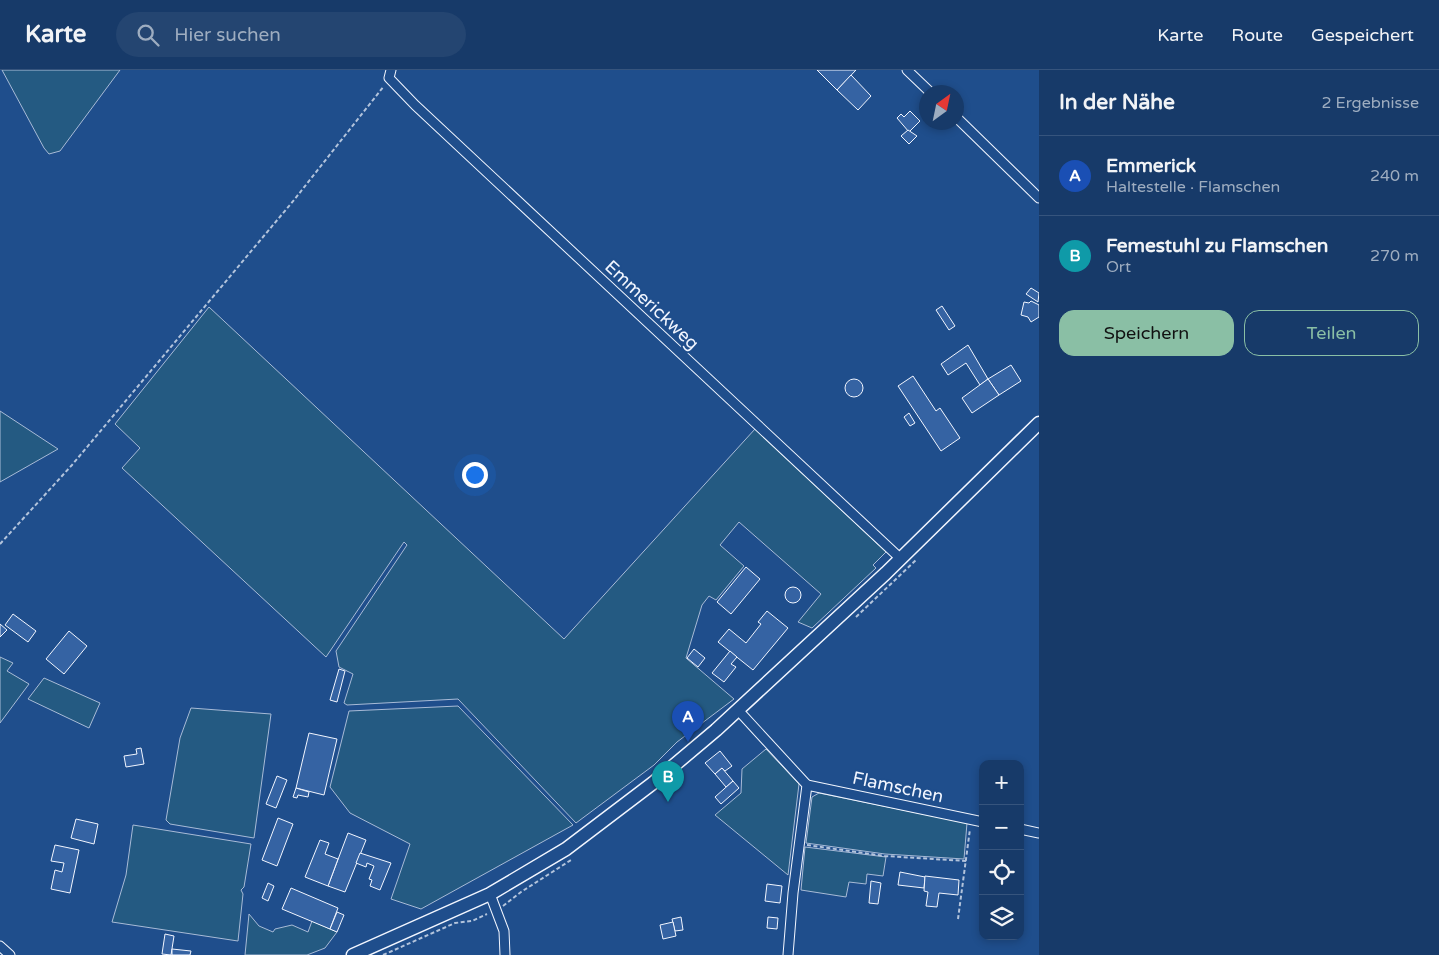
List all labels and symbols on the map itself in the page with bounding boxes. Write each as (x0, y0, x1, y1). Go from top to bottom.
north arrow (919, 85, 964, 130)
street label: Emmerickweg (600, 256, 704, 354)
your location (462, 462, 488, 488)
pin: A (672, 701, 704, 742)
pin: B (652, 761, 684, 802)
street label: Flamschen (851, 767, 945, 807)

